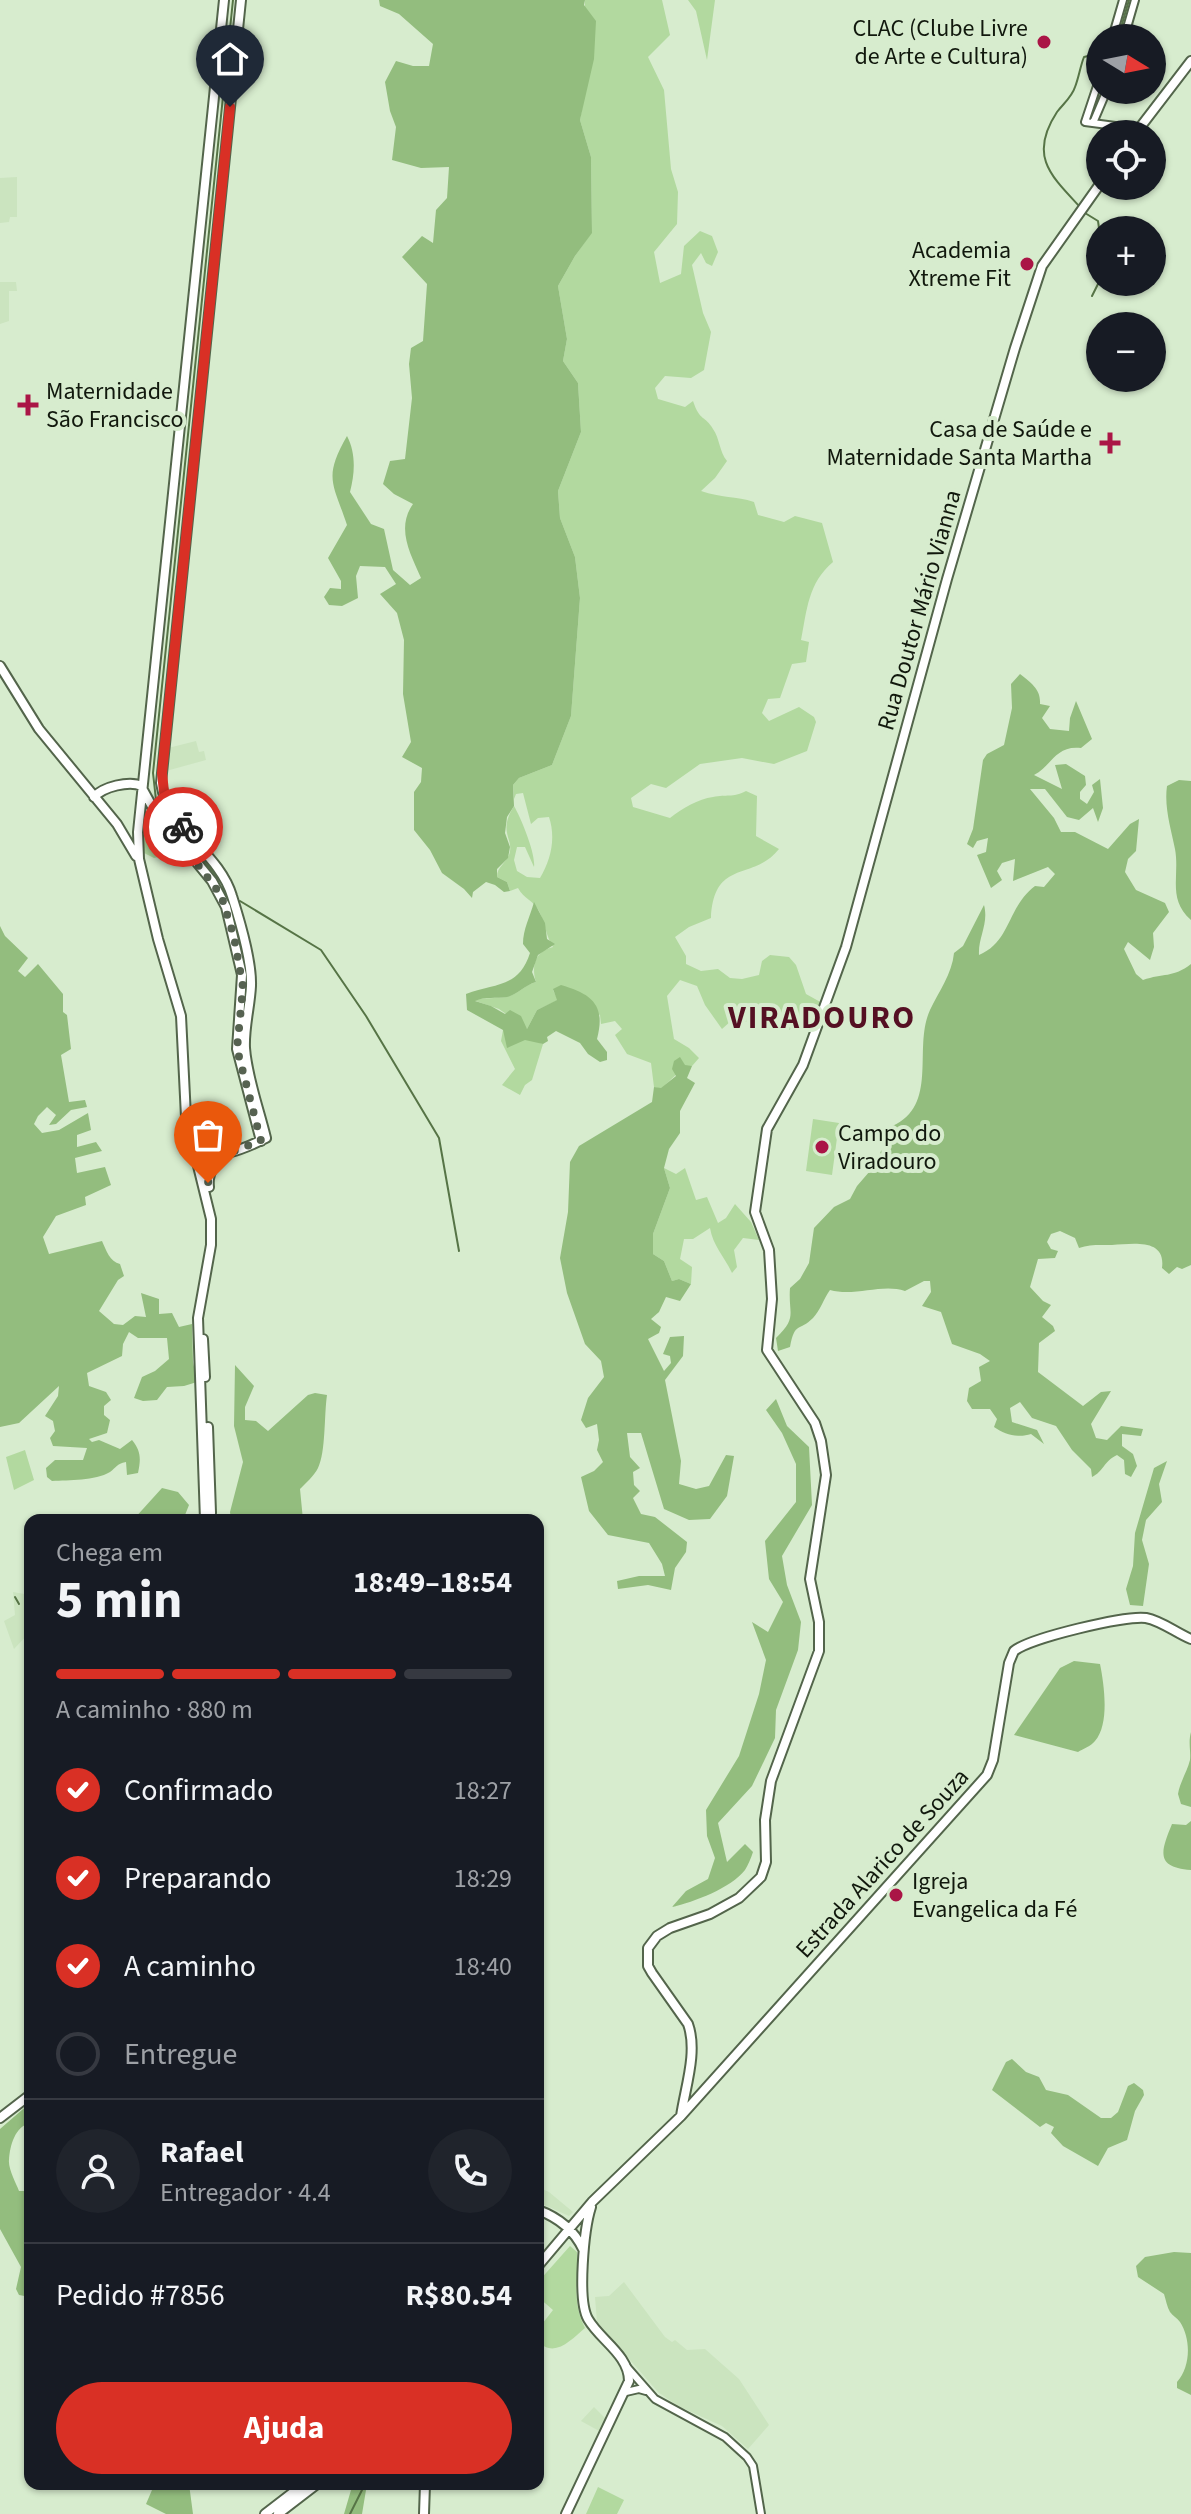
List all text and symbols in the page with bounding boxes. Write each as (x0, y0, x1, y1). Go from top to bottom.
place label: CLAC (Clube Livre de Arte e Cultura) (852, 11, 1028, 74)
north arrow (1086, 24, 1166, 104)
map controls (1086, 24, 1166, 392)
pin (196, 25, 264, 107)
marker: CLAC (Clube Livre de Arte e Cultura) (1035, 33, 1053, 51)
icon: home (208, 37, 252, 81)
button: locate (1086, 120, 1166, 200)
button: + (1086, 216, 1166, 296)
place label: Academia Xtreme Fit (908, 233, 1011, 296)
marker: Academia Xtreme Fit (1018, 255, 1036, 273)
button: − (1086, 312, 1166, 392)
place label: Maternidade São Francisco (46, 374, 183, 437)
marker: Maternidade São Francisco (17, 394, 39, 416)
place label: Casa de Saúde e Maternidade Santa Martha (827, 412, 1092, 475)
marker: Casa de Saúde e Maternidade Santa Martha (1099, 432, 1121, 454)
street label: Rua Doutor Mário Vianna (868, 486, 971, 734)
courier (143, 787, 223, 867)
icon: bike (161, 805, 205, 849)
district label: VIRADOURO (727, 995, 916, 1041)
pin (174, 1101, 242, 1183)
icon: bag (186, 1113, 230, 1157)
place label: Campo do Viradouro (838, 1116, 941, 1179)
marker: Campo do Viradouro (813, 1138, 831, 1156)
text: Chega em (56, 1534, 163, 1571)
text: 18:49–18:54 (353, 1561, 512, 1604)
text: 5 min (56, 1564, 183, 1638)
text: A caminho · 880 m (56, 1691, 253, 1728)
street label: Estrada Alarico de Souza (787, 1761, 977, 1966)
icon: check (56, 1768, 100, 1812)
text: Confirmado (124, 1769, 273, 1812)
text: 18:27 (454, 1772, 512, 1809)
icon: check (56, 1856, 100, 1900)
text: Preparando (124, 1857, 271, 1900)
text: 18:29 (454, 1860, 512, 1897)
place label: Igreja Evangelica da Fé (912, 1864, 1077, 1927)
marker: Igreja Evangelica da Fé (887, 1886, 905, 1904)
icon: check (56, 1944, 100, 1988)
text: A caminho (124, 1945, 256, 1988)
text: 18:40 (454, 1948, 512, 1985)
text: Entregue (124, 2033, 237, 2076)
button: person (56, 2129, 140, 2213)
button: phone (428, 2129, 512, 2213)
text: Rafael (160, 2131, 244, 2174)
text: Entregador · 4.4 (160, 2174, 331, 2211)
text: Pedido #7856 (56, 2274, 225, 2317)
text: R$80.54 (405, 2274, 512, 2317)
button: Ajuda (56, 2382, 512, 2474)

